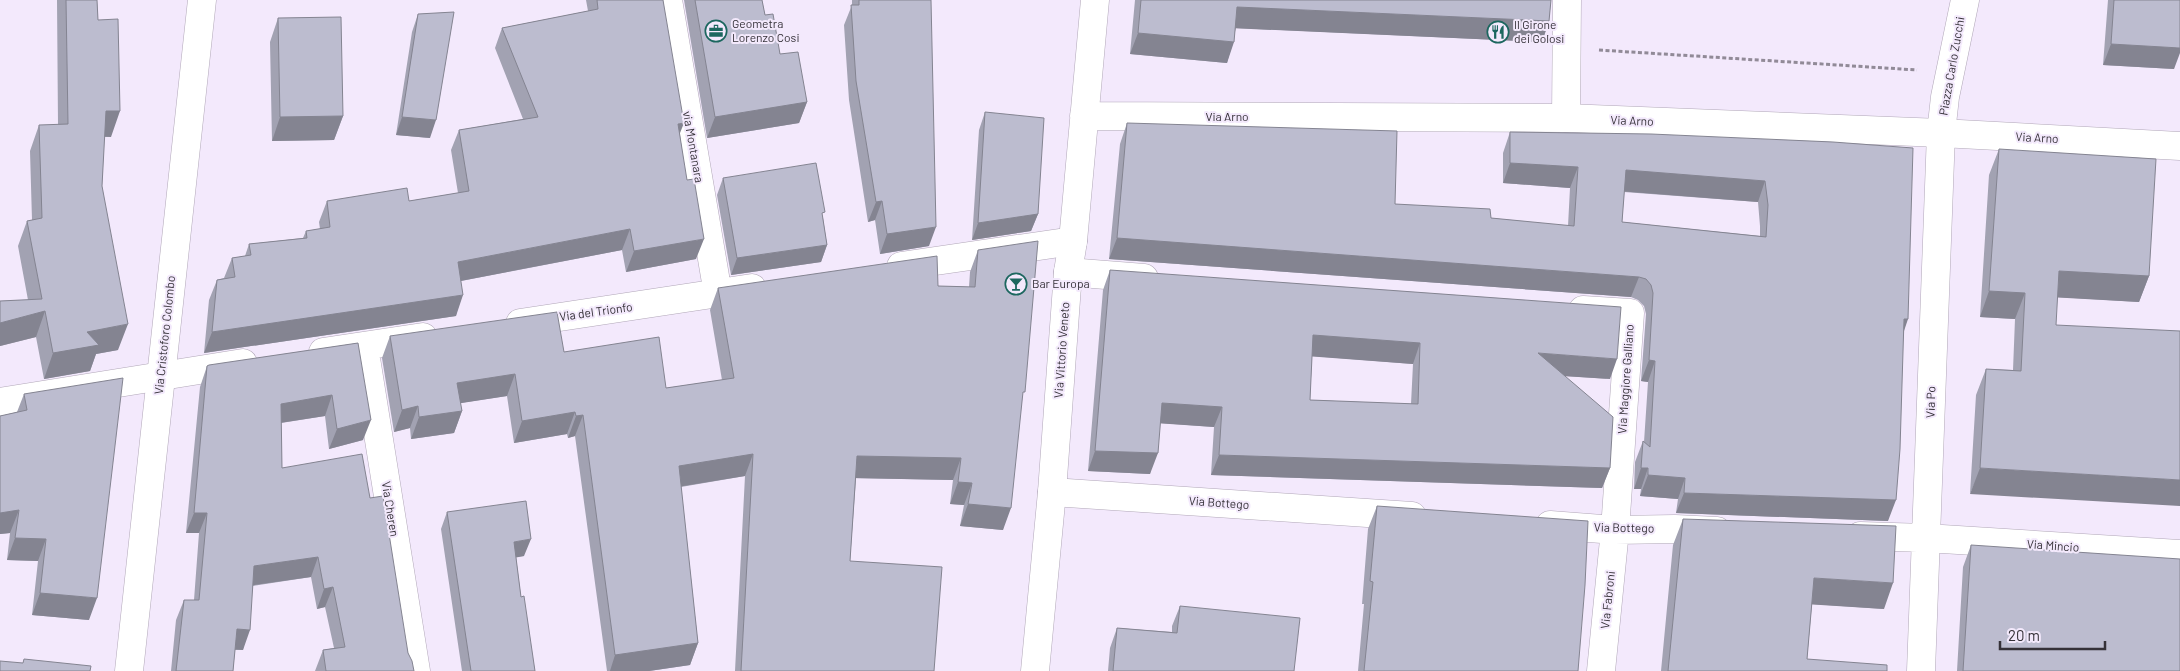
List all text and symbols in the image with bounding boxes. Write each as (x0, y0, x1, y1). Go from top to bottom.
street label: Piazza Carlo Zucchi (1935, 15, 1967, 116)
place label: Geometra Lorenzo Cosi (732, 16, 799, 44)
place label: Il Girone dei Golosi (1514, 17, 1564, 45)
office icon: Geometra Lorenzo Cosi (704, 19, 728, 43)
restaurant icon: Il Girone dei Golosi (1486, 20, 1510, 44)
street label: Via Arno (1205, 109, 1249, 123)
street label: via Montanara (681, 110, 707, 184)
street label: Via Arno (1610, 112, 1654, 128)
street label: Via Arno (2015, 129, 2059, 145)
bar icon: Bar Europa (1004, 272, 1028, 296)
street label: Via Cristoforo Colombo (151, 275, 177, 395)
place label: Bar Europa (1032, 276, 1090, 290)
street label: Via del Trionfo (558, 299, 633, 323)
street label: Via Vittorio Veneto (1051, 301, 1071, 399)
street label: Via Maggiore Galliano (1614, 324, 1636, 434)
street label: Via Po (1922, 386, 1938, 418)
street label: Via Cheren (380, 480, 402, 538)
street label: Via Bottego (1188, 493, 1250, 511)
street label: Via Bottego (1594, 519, 1654, 535)
street label: Via Mincio (2026, 536, 2080, 554)
street label: Via Fabroni (1597, 570, 1617, 630)
scale bar (2000, 618, 2105, 650)
text: 20 m (2008, 626, 2040, 644)

